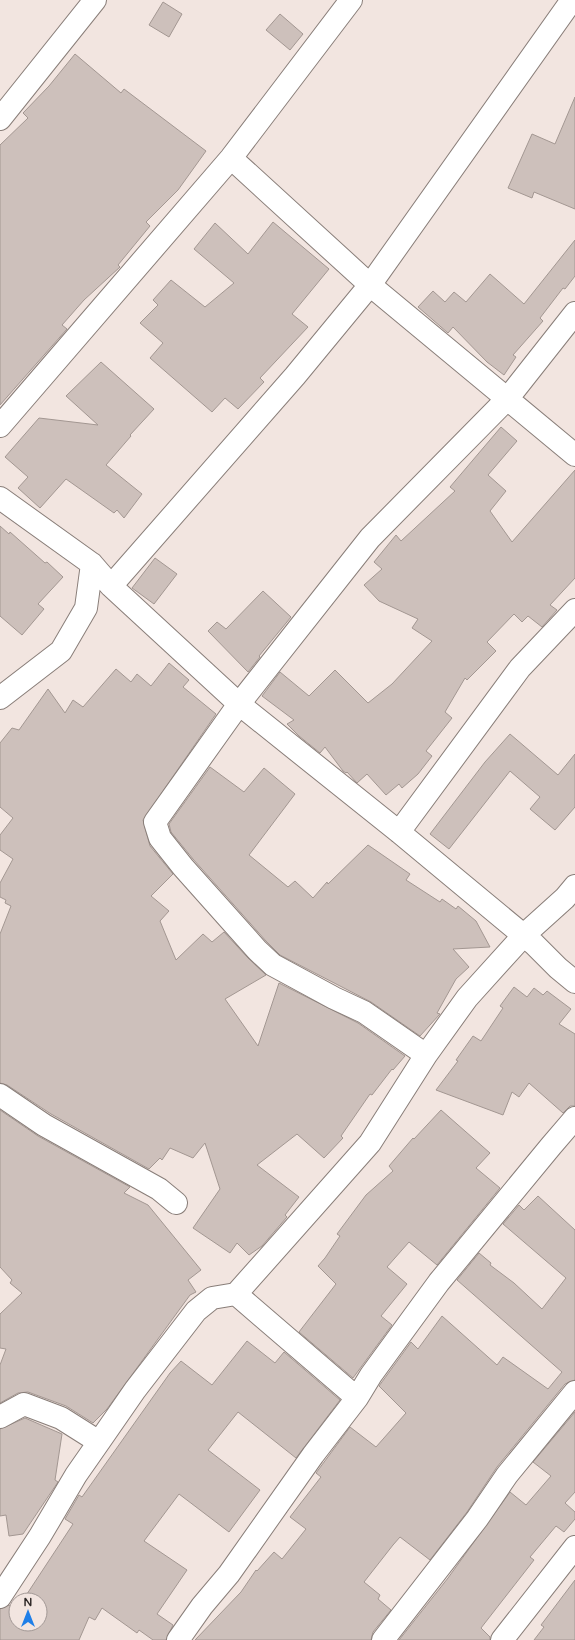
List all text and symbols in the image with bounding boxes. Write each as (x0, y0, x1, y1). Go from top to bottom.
north arrow (8, 1592, 48, 1632)
text: N (24, 1596, 32, 1609)

